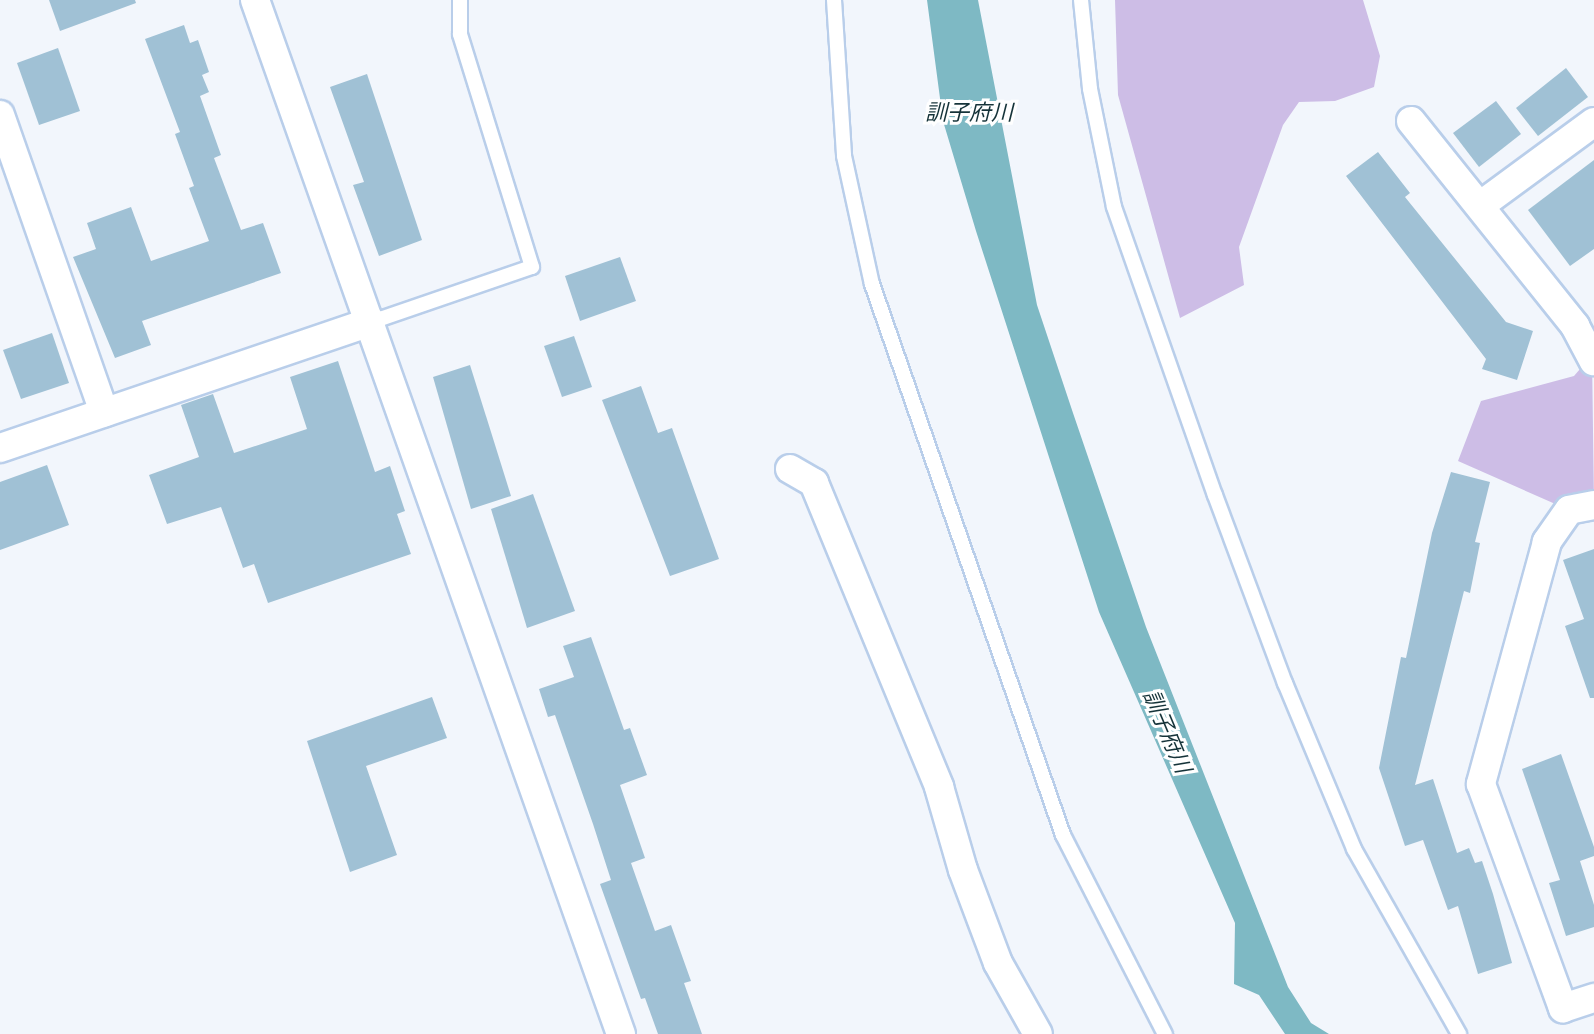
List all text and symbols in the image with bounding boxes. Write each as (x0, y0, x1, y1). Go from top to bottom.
water label: 訓子府川 (925, 99, 1013, 125)
water label: 訓子府川 (1139, 685, 1197, 777)

